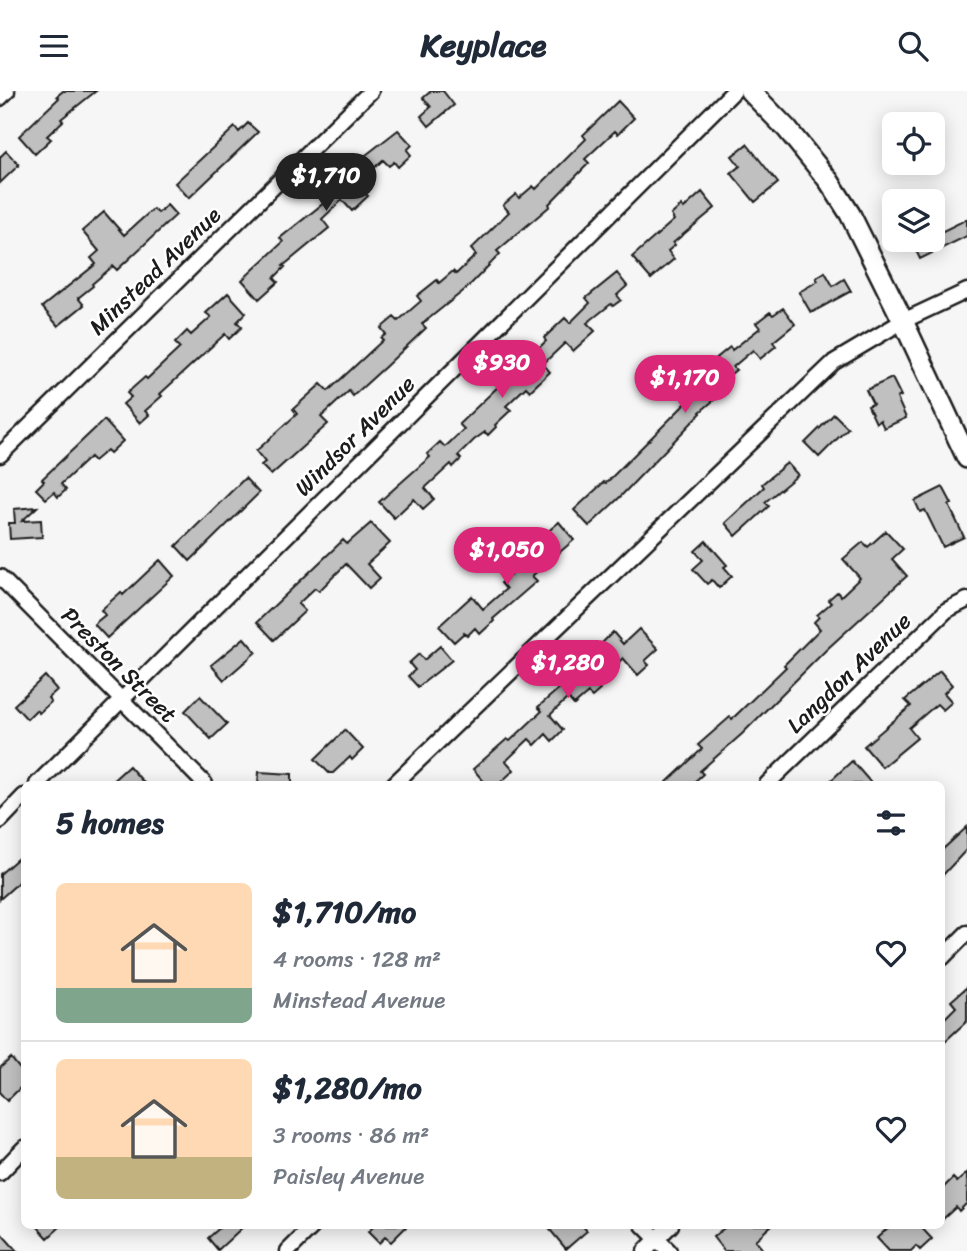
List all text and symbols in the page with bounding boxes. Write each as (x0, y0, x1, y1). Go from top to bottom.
text: Keyplace (421, 17, 546, 74)
icon: menu (35, 27, 73, 65)
icon: search (894, 27, 932, 65)
map controls (882, 112, 945, 252)
button: locate (882, 112, 945, 175)
pin: $1,710 (269, 153, 383, 213)
text: $1,710 (291, 155, 361, 196)
button: layers (882, 189, 945, 252)
street label: Minstead Avenue (79, 196, 231, 346)
pin: $930 (461, 341, 543, 400)
text: $930 (474, 342, 530, 383)
pin: $1,170 (628, 355, 742, 415)
text: $1,170 (650, 357, 720, 398)
street label: Windsor Avenue (284, 365, 426, 507)
pin: $1,050 (450, 527, 564, 587)
text: $1,050 (470, 529, 544, 570)
street label: Preston Street (51, 597, 187, 733)
street label: Langdon Avenue (777, 602, 922, 744)
pin: $1,280 (511, 641, 625, 700)
text: $1,280 (531, 642, 605, 683)
text: 5 homes (56, 796, 164, 850)
icon: filters (872, 804, 910, 842)
text: $1,710/mo (273, 885, 416, 939)
icon: home (112, 911, 196, 995)
icon: heart (872, 934, 910, 972)
text: 4 rooms · 128 m² (273, 939, 441, 980)
text: Minstead Avenue (273, 980, 445, 1021)
text: $1,280/mo (273, 1061, 422, 1115)
icon: home (112, 1087, 196, 1171)
icon: heart (872, 1110, 910, 1148)
text: 3 rooms · 86 m² (273, 1115, 429, 1156)
text: Paisley Avenue (273, 1156, 424, 1197)

